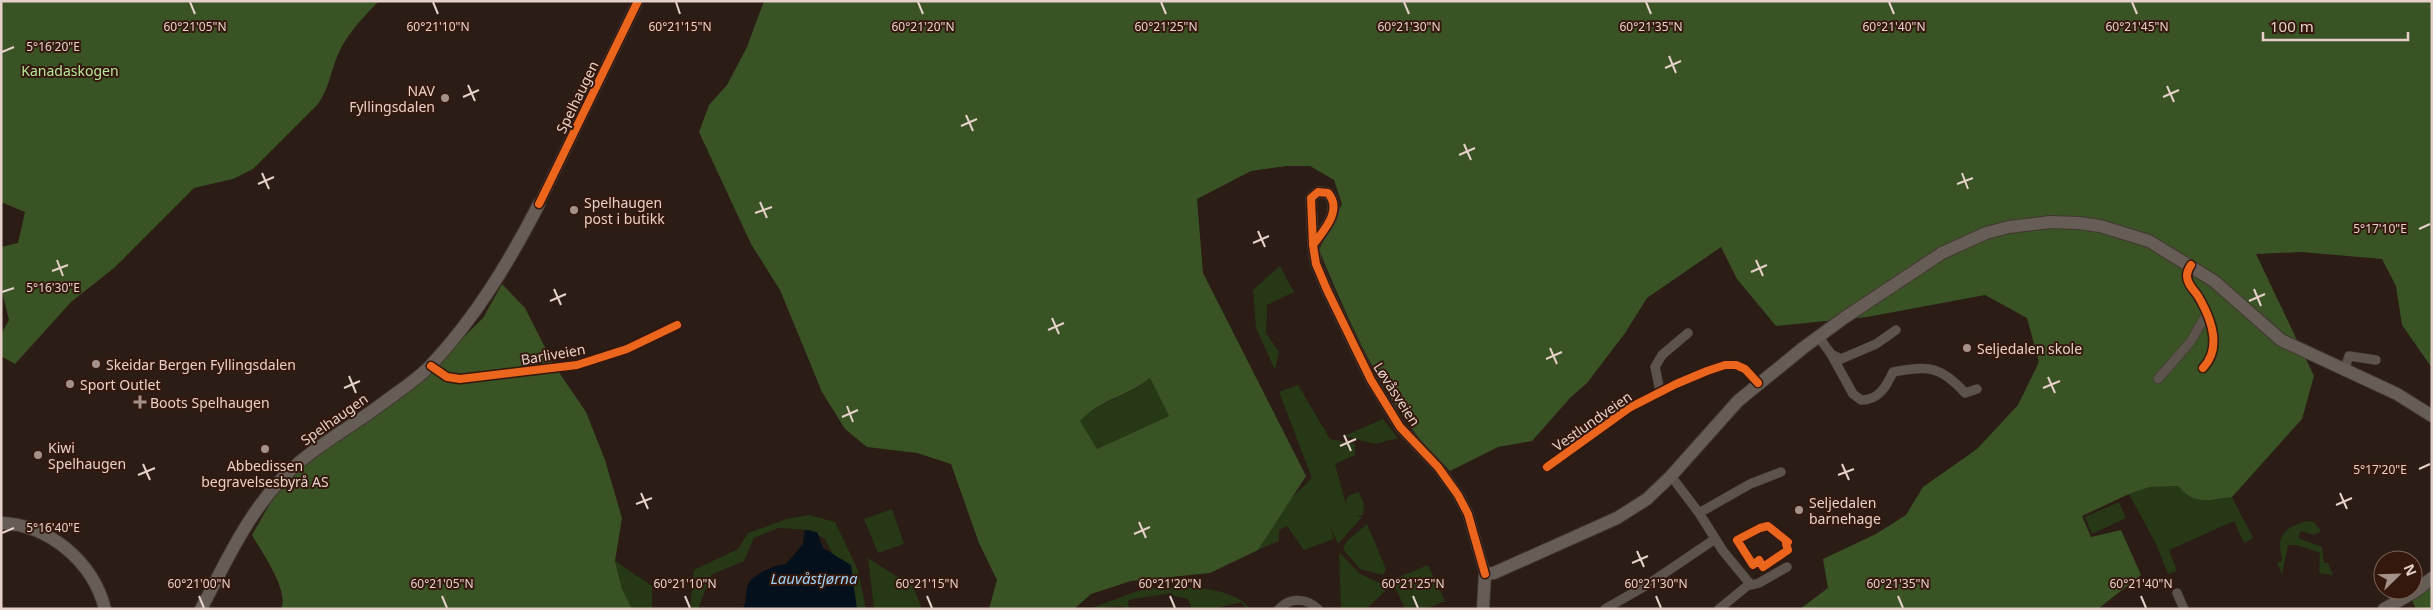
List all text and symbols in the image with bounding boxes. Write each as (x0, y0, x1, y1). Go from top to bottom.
scale bar (2263, 10, 2408, 42)
text: 100 m (2270, 16, 2314, 36)
text: 60°21'05"N (163, 18, 227, 35)
text: 60°21'10"N (406, 18, 470, 35)
text: 60°21'15"N (648, 18, 712, 35)
text: 60°21'20"N (891, 18, 955, 35)
text: 60°21'25"N (1134, 18, 1198, 35)
text: 60°21'30"N (1377, 18, 1441, 35)
text: 60°21'35"N (1619, 18, 1683, 35)
text: 60°21'40"N (1862, 18, 1926, 35)
text: 60°21'45"N (2105, 18, 2169, 35)
text: 5°16'20"E (26, 38, 80, 55)
street label: Spelhaugen (551, 58, 603, 136)
park label: Kanadaskogen (21, 61, 119, 80)
place label: NAV Fyllingsdalen (349, 81, 436, 116)
marker: NAV Fyllingsdalen (439, 92, 451, 104)
place label: Spelhaugen post i butikk (584, 193, 665, 228)
marker: Spelhaugen post i butikk (568, 204, 580, 216)
text: 5°17'10"E (2353, 220, 2407, 237)
text: 5°16'30"E (26, 279, 80, 296)
street label: Barliveien (519, 339, 587, 369)
place label: Seljedalen skole (1977, 339, 2082, 358)
marker: Seljedalen skole (1961, 342, 1973, 354)
place label: Skeidar Bergen Fyllingsdalen (106, 355, 296, 374)
marker: Skeidar Bergen Fyllingsdalen (90, 358, 102, 370)
street label: Løvåsveien (1369, 358, 1425, 430)
place label: Sport Outlet (80, 375, 160, 394)
marker: Sport Outlet (64, 378, 76, 390)
street label: Vestlundveien (1549, 387, 1635, 455)
street label: Spelhaugen (297, 389, 371, 449)
place label: Boots Spelhaugen (150, 393, 270, 412)
marker: Boots Spelhaugen (134, 396, 146, 408)
place label: Kiwi Spelhaugen (48, 438, 126, 473)
marker: Abbedissen begravelsesbyrå AS (259, 443, 271, 455)
marker: Kiwi Spelhaugen (32, 449, 44, 461)
place label: Abbedissen begravelsesbyrå AS (201, 456, 329, 491)
text: 5°17'20"E (2353, 461, 2407, 478)
place label: Seljedalen barnehage (1809, 493, 1881, 528)
marker: Seljedalen barnehage (1793, 504, 1805, 516)
text: 5°16'40"E (26, 519, 80, 536)
north arrow (2373, 550, 2423, 600)
text: N (2399, 561, 2421, 579)
water label: Lauvåstjørna (771, 568, 858, 588)
text: 60°21'00"N (167, 575, 231, 592)
text: 60°21'05"N (410, 575, 474, 592)
text: 60°21'10"N (653, 575, 717, 592)
text: 60°21'15"N (895, 575, 959, 592)
text: 60°21'20"N (1138, 575, 1202, 592)
text: 60°21'25"N (1381, 575, 1445, 592)
text: 60°21'30"N (1624, 575, 1688, 592)
text: 60°21'35"N (1866, 575, 1930, 592)
text: 60°21'40"N (2109, 575, 2173, 592)

